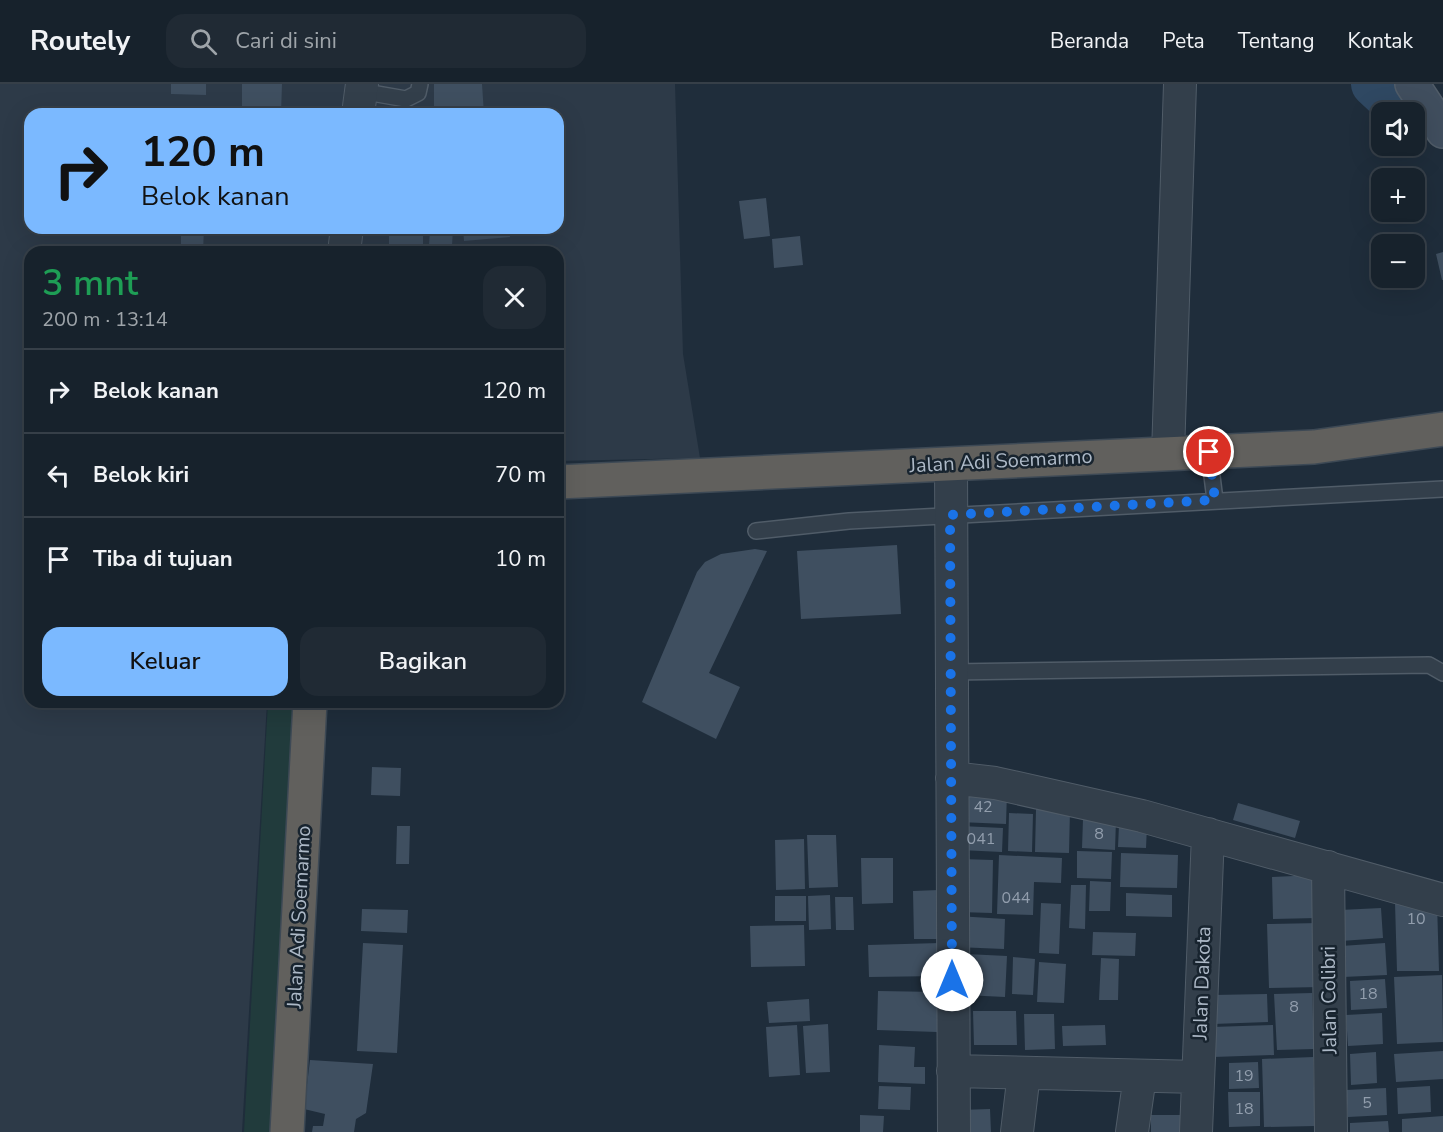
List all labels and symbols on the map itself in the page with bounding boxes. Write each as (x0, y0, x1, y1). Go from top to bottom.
pin (1183, 426, 1234, 477)
street label: Jalan Adi Soemarmo (908, 443, 1093, 479)
house number: 42 (973, 796, 993, 818)
house number: 8 (1094, 823, 1104, 845)
street label: Jalan Adi Soemarmo (281, 825, 317, 1010)
house number: 041 (967, 828, 995, 850)
house number: 044 (1002, 887, 1031, 909)
house number: 10 (1406, 908, 1426, 930)
street label: Jalan Dakota (1186, 926, 1217, 1041)
street label: Jalan Colibri (1315, 946, 1343, 1055)
position arrow (920, 948, 984, 1012)
house number: 18 (1358, 983, 1378, 1005)
house number: 8 (1289, 996, 1299, 1018)
house number: 19 (1234, 1065, 1254, 1087)
house number: 5 (1362, 1092, 1372, 1114)
house number: 18 (1234, 1098, 1254, 1120)

